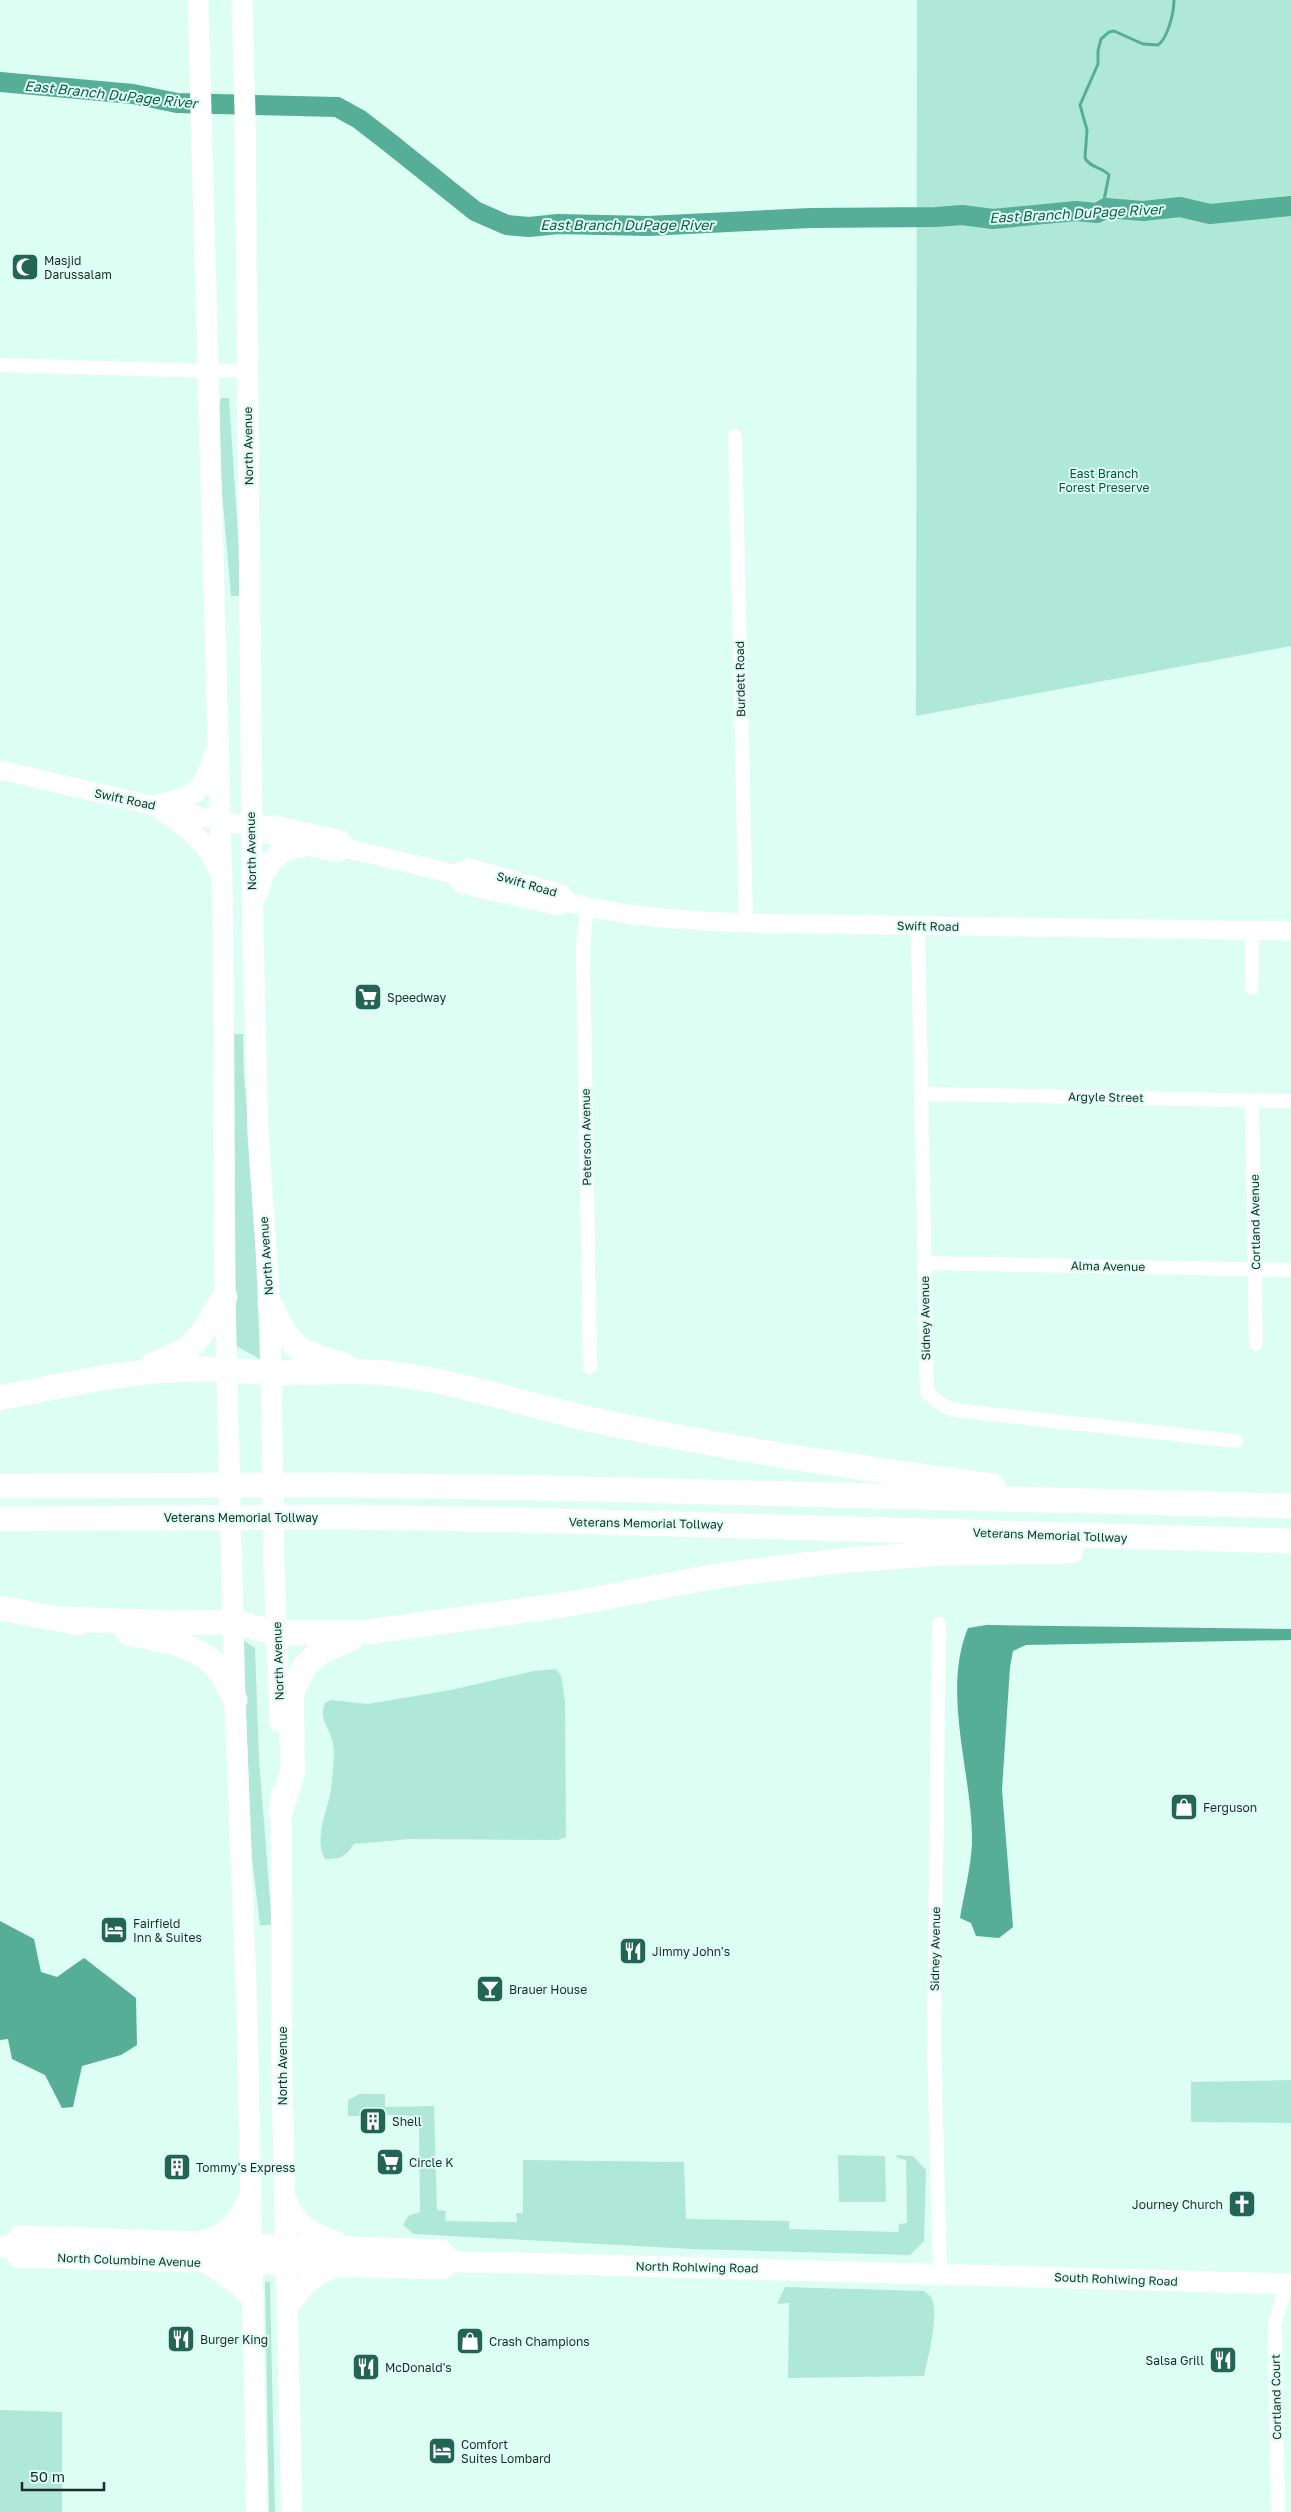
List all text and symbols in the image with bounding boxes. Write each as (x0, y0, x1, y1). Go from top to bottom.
water label: East Branch DuPage River (24, 76, 201, 112)
water label: East Branch DuPage River (989, 200, 1166, 226)
water label: East Branch DuPage River (540, 216, 716, 233)
mosque icon: Masjid Darussalam (10, 252, 40, 282)
place label: Masjid Darussalam (44, 253, 112, 282)
street label: North Avenue (240, 406, 256, 486)
park label: East Branch Forest Preserve (1058, 466, 1150, 495)
street label: Burdett Road (732, 641, 748, 717)
street label: Swift Road (93, 785, 157, 813)
street label: North Avenue (243, 811, 259, 891)
street label: Swift Road (495, 868, 559, 900)
street label: Swift Road (897, 918, 959, 934)
supermarket icon: Speedway (353, 982, 383, 1012)
place label: Speedway (387, 990, 446, 1005)
street label: Peterson Avenue (578, 1088, 594, 1186)
street label: Argyle Street (1068, 1089, 1144, 1105)
street label: Cortland Avenue (1247, 1174, 1263, 1270)
street label: North Avenue (256, 1216, 276, 1296)
street label: Alma Avenue (1071, 1258, 1145, 1274)
street label: Sidney Avenue (917, 1276, 933, 1360)
street label: Veterans Memorial Tollway (164, 1510, 319, 1525)
street label: Veterans Memorial Tollway (569, 1514, 724, 1532)
street label: Veterans Memorial Tollway (972, 1525, 1128, 1545)
street label: North Avenue (269, 1621, 287, 1701)
shop icon: Ferguson (1169, 1792, 1199, 1822)
place label: Ferguson (1203, 1800, 1257, 1815)
street label: Sidney Avenue (927, 1907, 943, 1991)
hotel icon: Fairfield Inn & Suites (99, 1915, 129, 1945)
place label: Fairfield Inn & Suites (133, 1916, 202, 1945)
restaurant icon: Jimmy John's (618, 1936, 648, 1966)
place label: Jimmy John's (652, 1944, 730, 1959)
bar icon: Brauer House (475, 1974, 505, 2004)
place label: Brauer House (509, 1982, 587, 1997)
street label: North Avenue (275, 2027, 290, 2105)
building icon: Shell (358, 2106, 388, 2136)
place label: Shell (392, 2114, 422, 2129)
supermarket icon: Circle K (375, 2147, 405, 2177)
building icon: Tommy's Express (162, 2152, 192, 2182)
place label: Circle K (409, 2155, 453, 2170)
place label: Tommy's Express (196, 2160, 295, 2175)
church icon: Journey Church (1227, 2189, 1257, 2219)
place label: Journey Church (1132, 2197, 1223, 2212)
street label: North Columbine Avenue (57, 2250, 201, 2270)
street label: North Rohlwing Road (635, 2258, 759, 2276)
street label: South Rohlwing Road (1054, 2269, 1178, 2289)
restaurant icon: Burger King (166, 2324, 196, 2354)
shop icon: Crash Champions (455, 2326, 485, 2356)
place label: Burger King (200, 2332, 268, 2347)
place label: Crash Champions (489, 2334, 590, 2349)
restaurant icon: Salsa Grill (1208, 2345, 1238, 2375)
restaurant icon: McDonald's (351, 2352, 381, 2382)
place label: Salsa Grill (1146, 2353, 1204, 2368)
street label: Cortland Court (1268, 2354, 1284, 2440)
place label: McDonald's (385, 2360, 452, 2375)
hotel icon: Comfort Suites Lombard (427, 2436, 457, 2466)
place label: Comfort Suites Lombard (461, 2437, 551, 2466)
scale bar (22, 2460, 105, 2492)
text: 50 m (30, 2467, 65, 2485)

